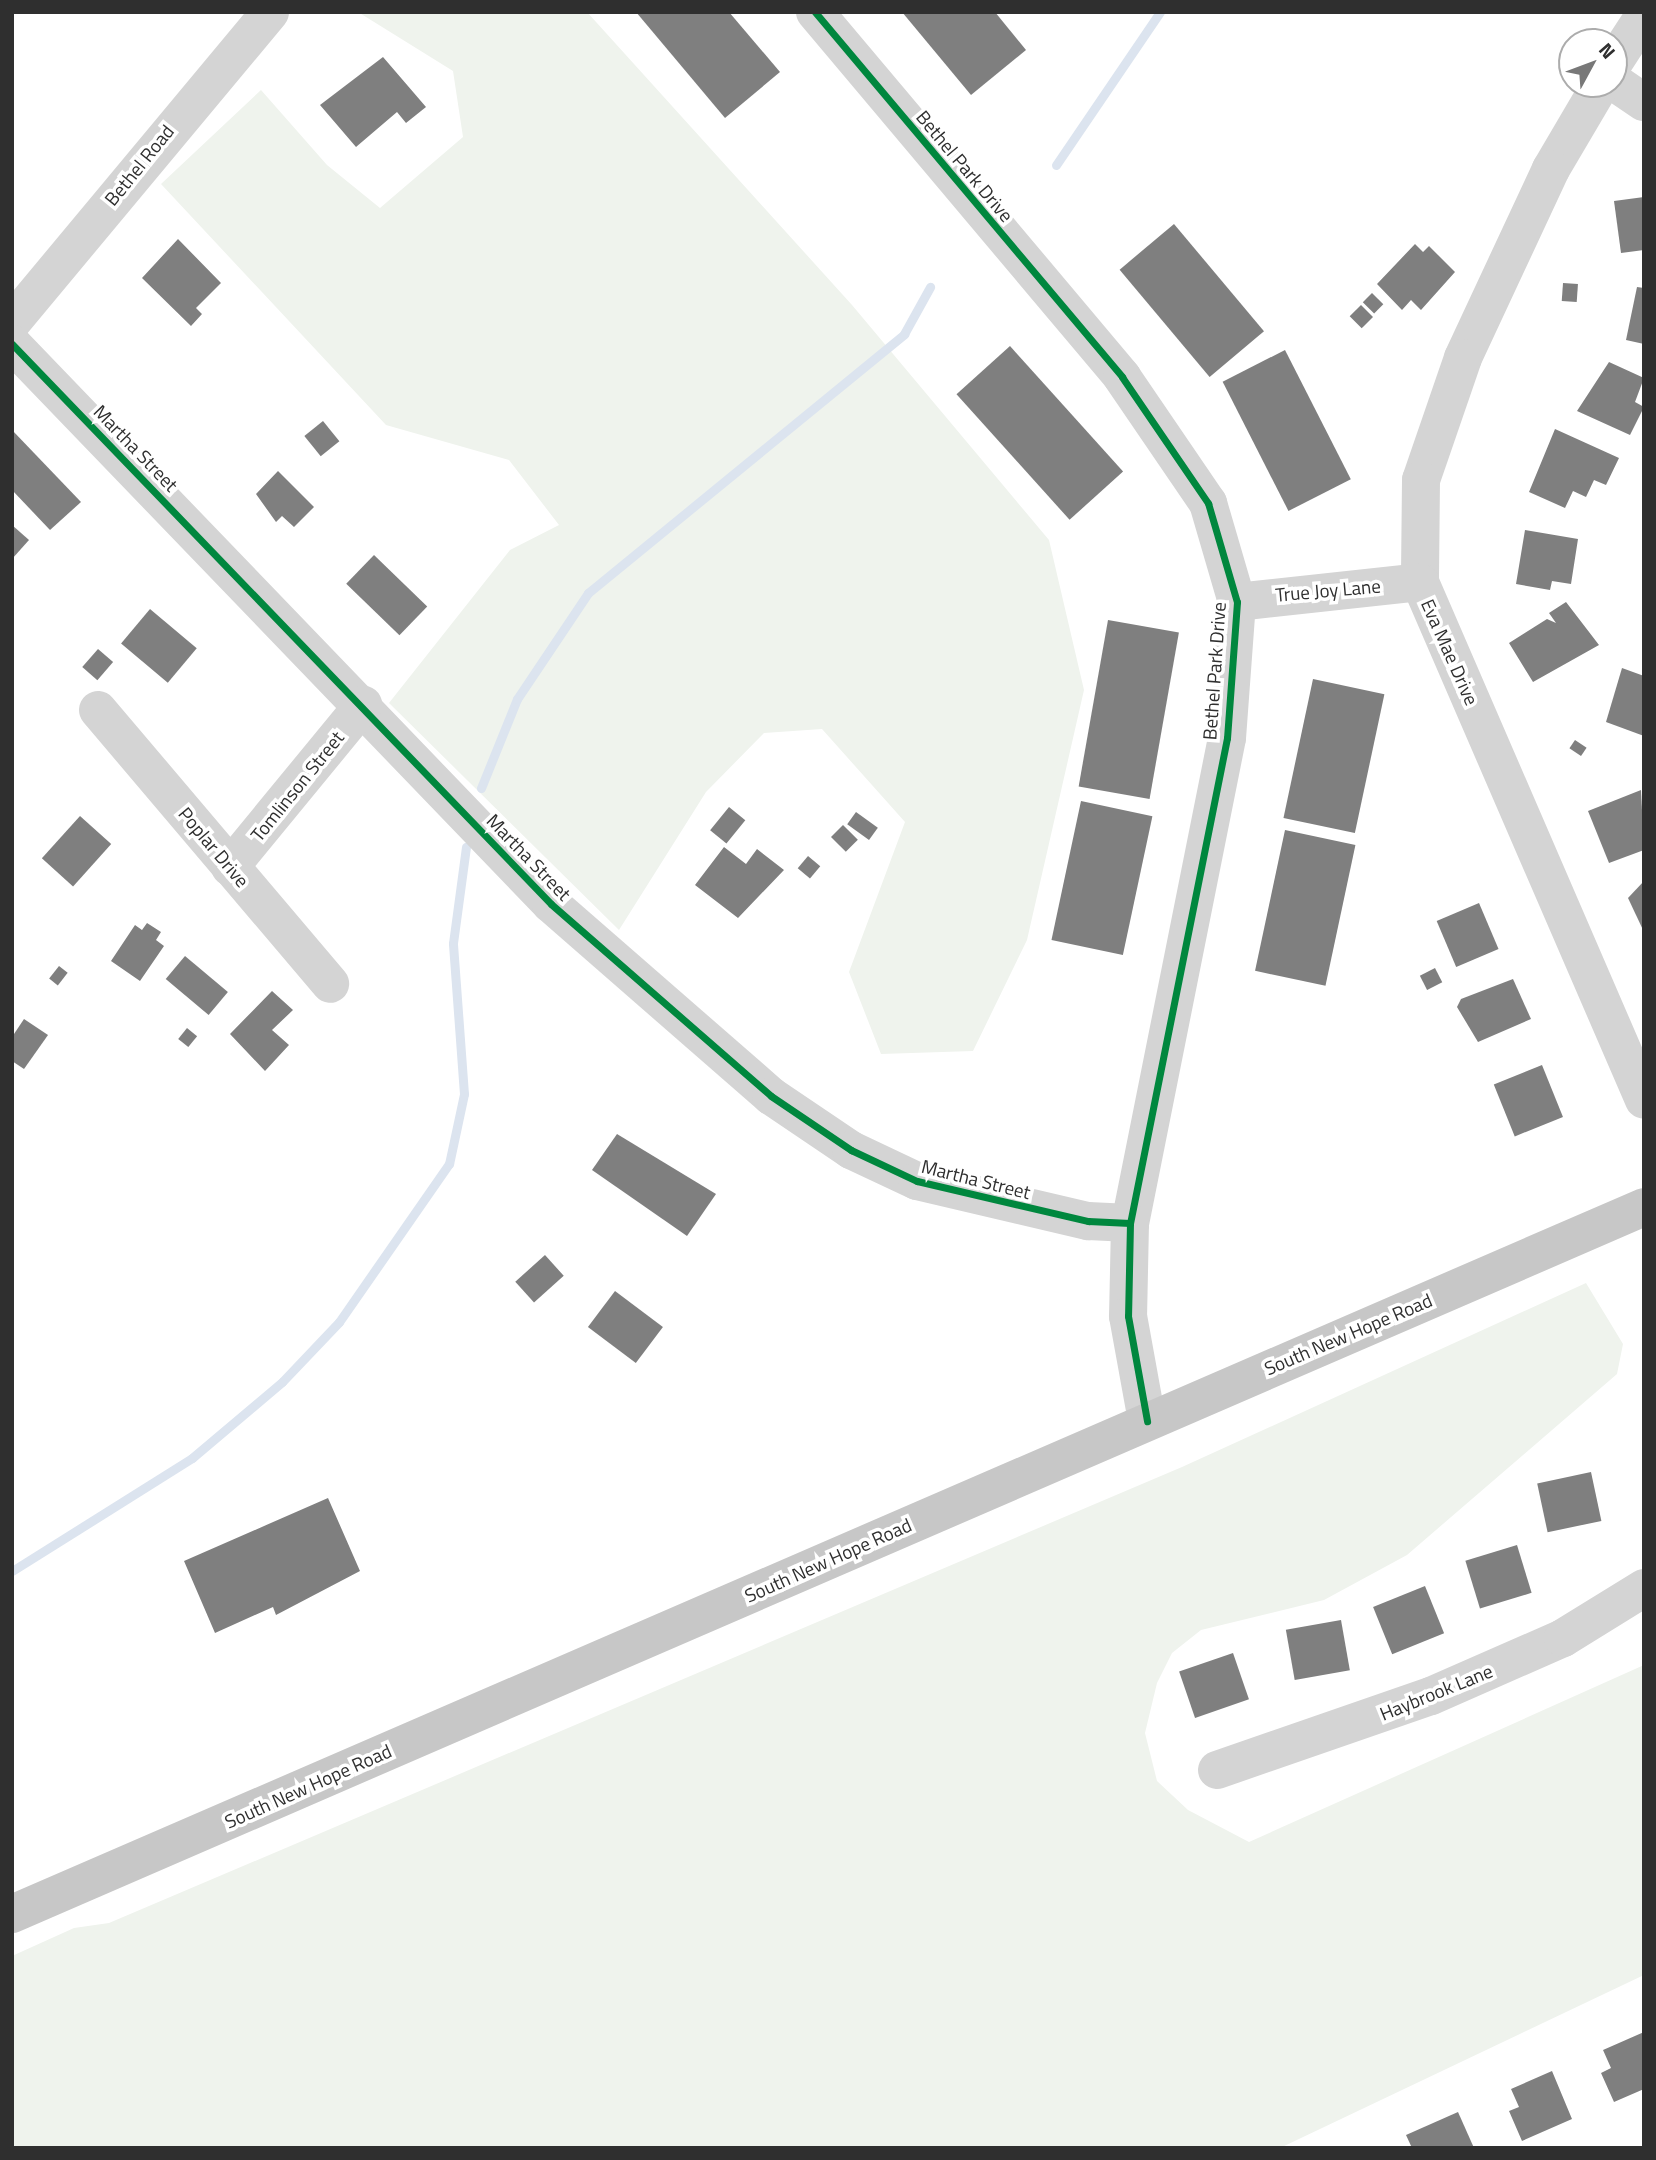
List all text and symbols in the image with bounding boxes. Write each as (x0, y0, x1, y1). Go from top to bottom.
north arrow (1558, 28, 1628, 98)
text: N (1592, 36, 1623, 65)
street label: Bethel Park Drive (912, 106, 1018, 226)
street label: Bethel Road (99, 120, 179, 210)
street label: Martha Street (89, 400, 183, 496)
street label: True Joy Lane (1274, 574, 1382, 606)
street label: Eva Mae Drive (1416, 595, 1484, 709)
street label: Bethel Park Drive (1198, 601, 1230, 741)
street label: Tomlinson Street (246, 726, 348, 846)
street label: Poplar Drive (174, 802, 254, 892)
street label: Martha Street (482, 809, 576, 905)
street label: Martha Street (919, 1154, 1033, 1204)
street label: South New Hope Road (1261, 1288, 1435, 1380)
street label: South New Hope Road (741, 1513, 915, 1607)
street label: Haybrook Lane (1376, 1659, 1496, 1725)
street label: South New Hope Road (221, 1739, 395, 1833)

